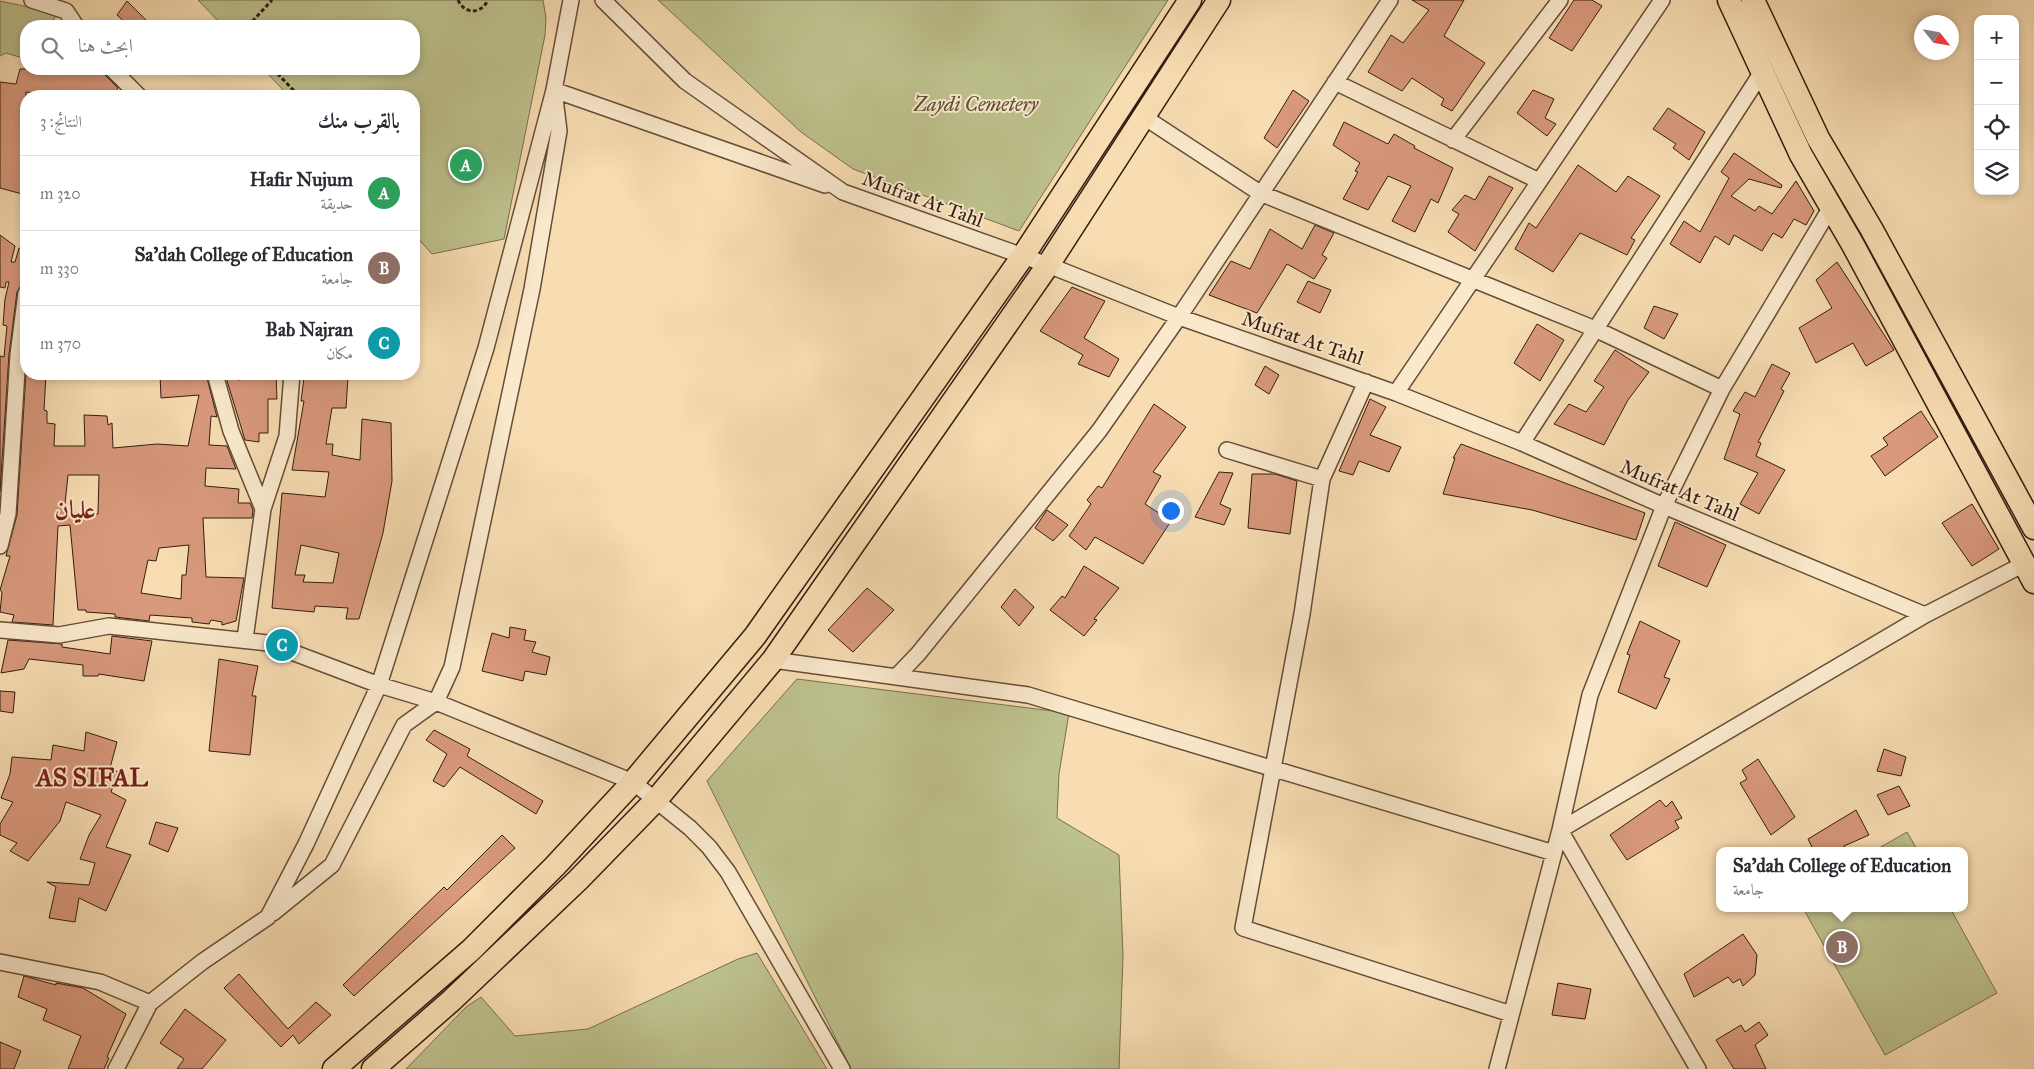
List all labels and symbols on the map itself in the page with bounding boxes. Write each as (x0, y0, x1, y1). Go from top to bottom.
north arrow (1914, 15, 1959, 60)
park label: Zaydi Cemetery (913, 92, 1040, 116)
pin: A (450, 146, 482, 184)
street label: Mufrat At Tahl (859, 166, 987, 232)
street label: Mufrat At Tahl (1239, 306, 1368, 370)
street label: Mufrat At Tahl (1617, 454, 1744, 526)
district label: عليان (55, 494, 96, 525)
your location (1158, 498, 1184, 524)
pin: C (266, 626, 298, 664)
district label: AS SIFAL (34, 762, 149, 793)
pin: B (1826, 928, 1858, 966)

